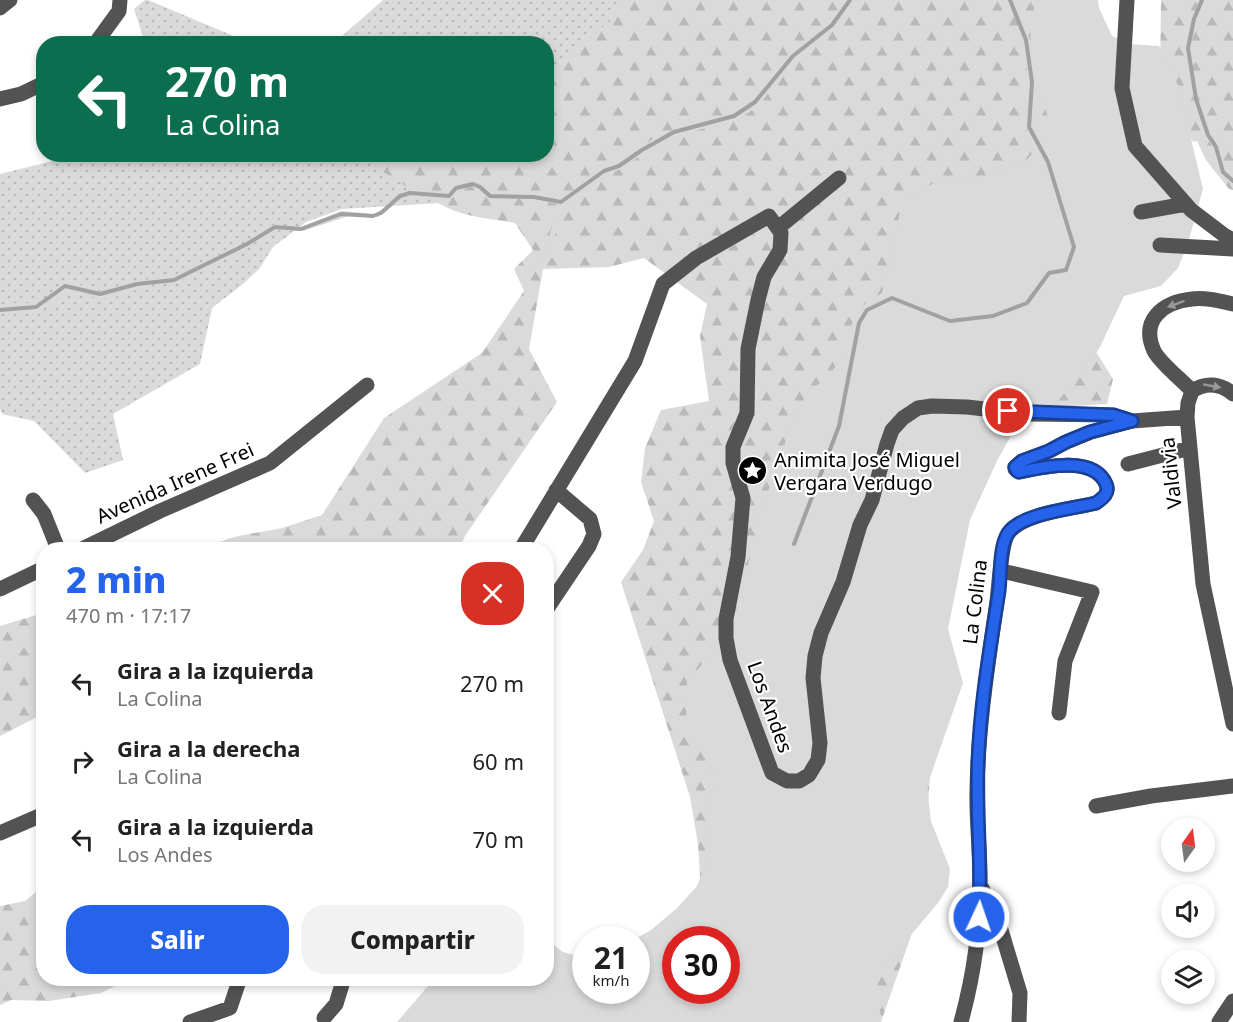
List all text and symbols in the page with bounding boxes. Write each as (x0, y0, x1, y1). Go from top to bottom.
text: 270 m (165, 52, 289, 109)
icon: left (66, 60, 144, 138)
text: La Colina (165, 106, 280, 143)
one-way arrow (1167, 300, 1185, 309)
one-way arrow (1203, 382, 1222, 391)
pin (982, 385, 1033, 436)
icon: arrive (991, 394, 1024, 427)
street label: Avenida Irene Frei (92, 436, 258, 529)
street label: Valdivia (1153, 436, 1188, 510)
place label: Animita José Miguel Vergara Verdugo (774, 446, 960, 496)
place icon: Animita José Miguel Vergara Verdugo (737, 455, 769, 487)
text: 2 min (66, 555, 167, 604)
street label: La Colina (956, 558, 993, 646)
button: close (461, 562, 524, 625)
text: 470 m · 17:17 (66, 602, 191, 629)
text: Gira a la izquierda (117, 655, 314, 685)
street label: Los Andes (741, 657, 800, 756)
icon: left (66, 667, 99, 700)
text: 270 m (460, 668, 524, 698)
text: La Colina (117, 685, 203, 712)
text: Gira a la derecha (117, 733, 301, 763)
icon: right (66, 745, 99, 778)
text: 60 m (473, 746, 524, 776)
text: La Colina (117, 763, 203, 790)
text: Gira a la izquierda (117, 811, 314, 841)
north arrow (1161, 818, 1215, 872)
map controls (1161, 818, 1215, 1004)
icon: left (66, 823, 99, 856)
text: 70 m (473, 824, 524, 854)
text: Los Andes (117, 841, 213, 868)
button: sound (1161, 884, 1215, 938)
position arrow (947, 885, 1011, 949)
button: Salir (66, 905, 289, 974)
button: Compartir (301, 905, 524, 974)
speed limit sign: 30 (662, 926, 740, 1004)
text: 21 (594, 937, 628, 978)
button: layers (1161, 950, 1215, 1004)
text: km/h (593, 970, 629, 990)

